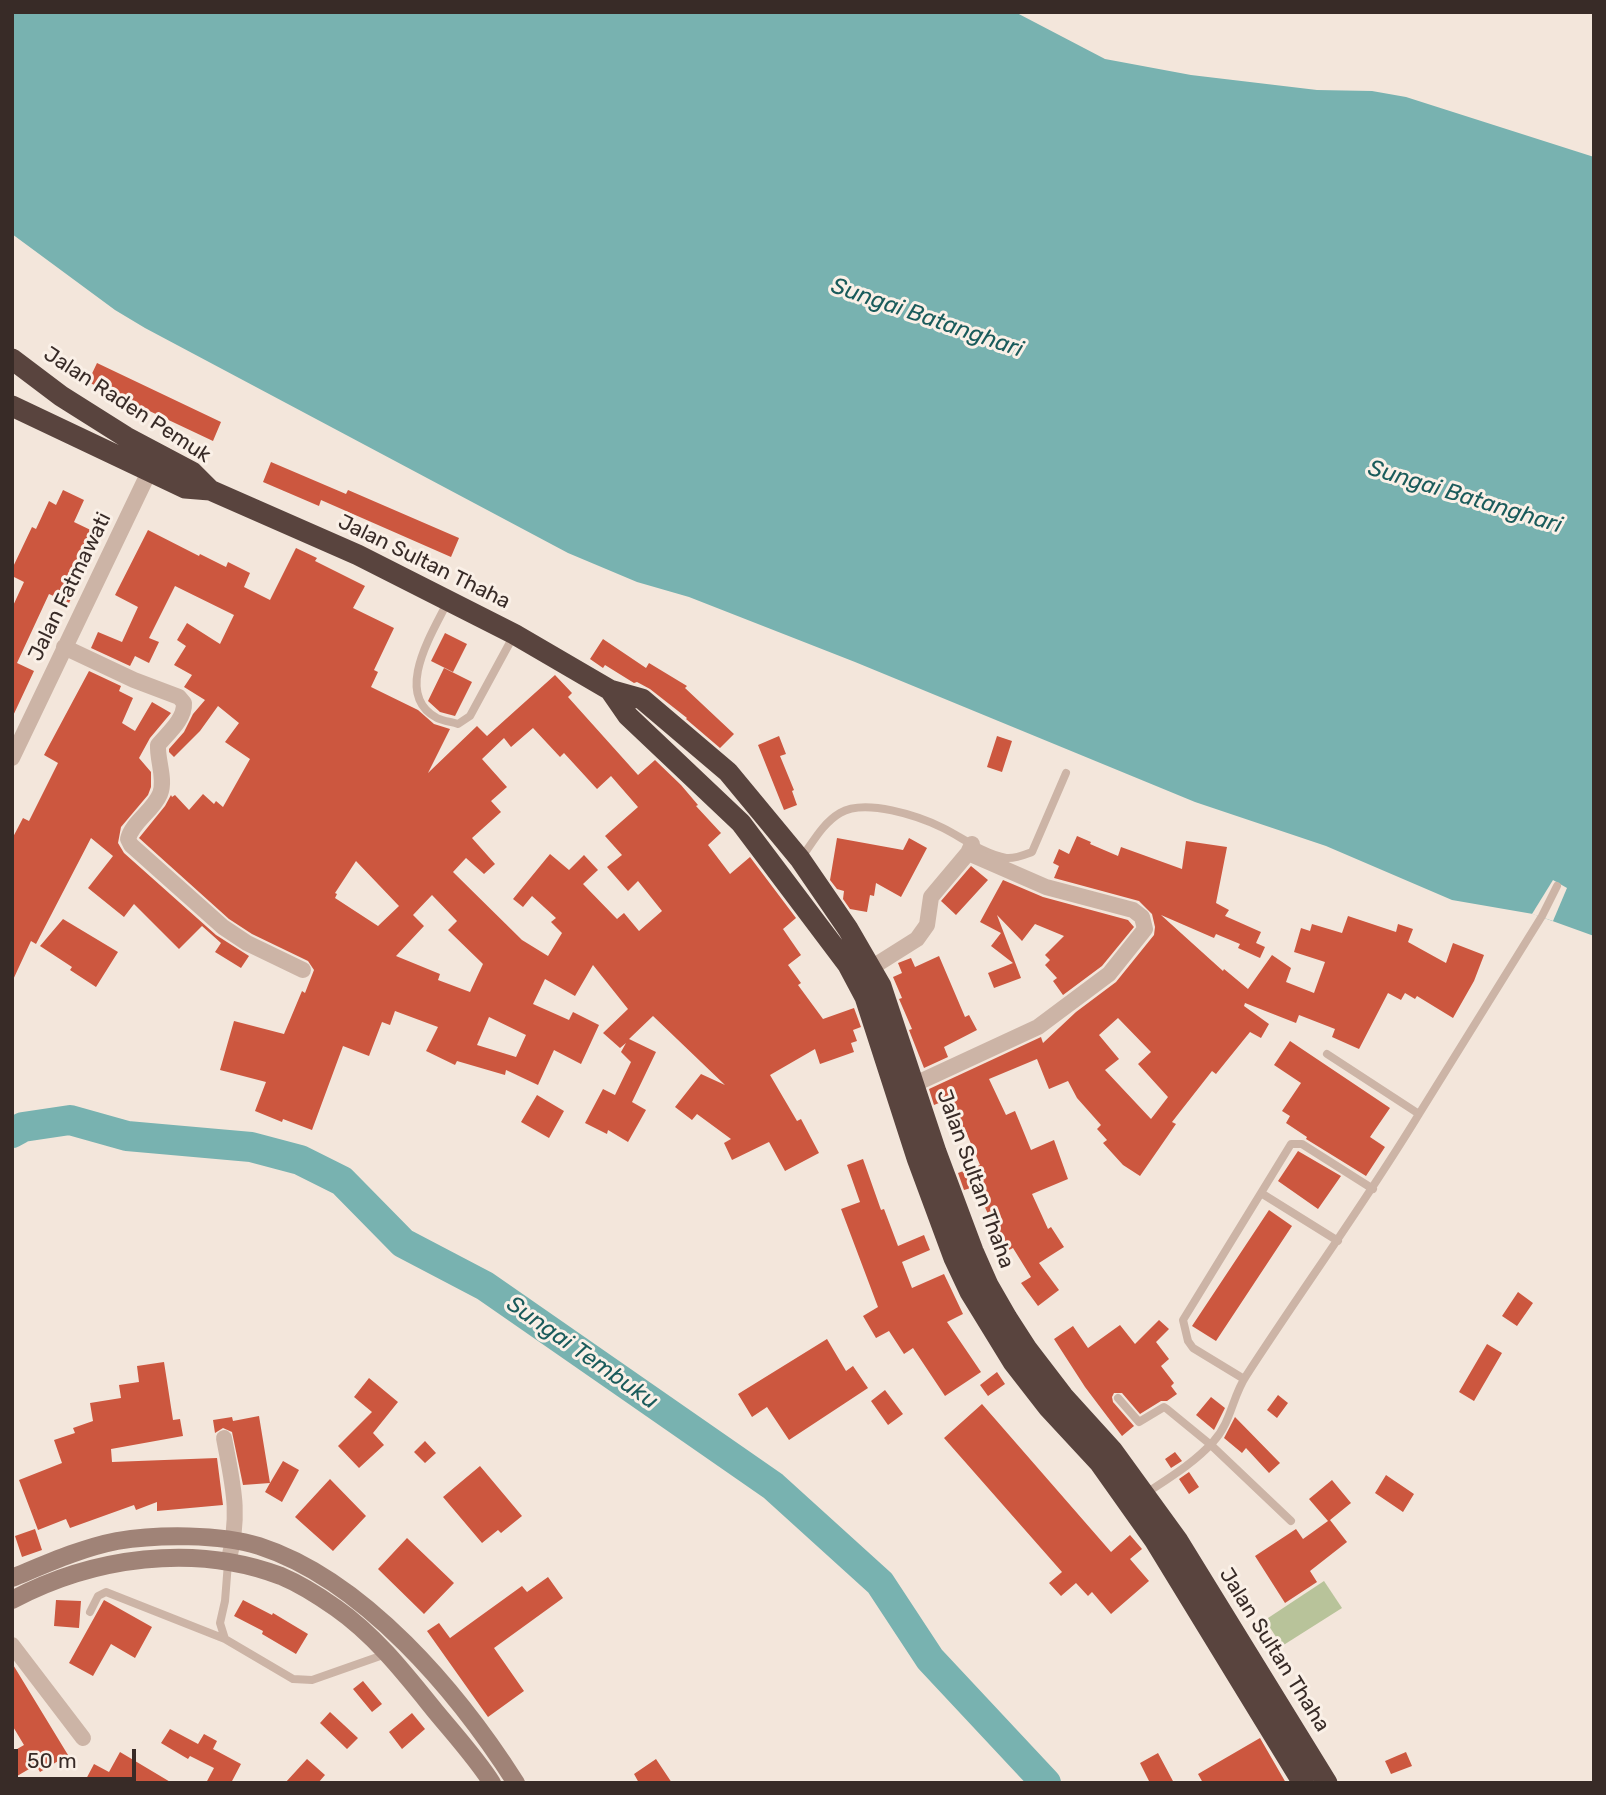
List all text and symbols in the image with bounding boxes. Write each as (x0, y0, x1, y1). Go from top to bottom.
water label: Sungai Batanghari (827, 272, 1027, 364)
street label: Jalan Raden Pemuk (39, 342, 215, 468)
water label: Sungai Batanghari (1365, 454, 1565, 540)
street label: Jalan Fatmawati (23, 509, 117, 665)
street label: Jalan Sultan Thaha (334, 509, 514, 615)
street label: Jalan Sultan Thaha (931, 1086, 1019, 1272)
water label: Sungai Tembuku (501, 1291, 663, 1415)
street label: Jalan Sultan Thaha (1213, 1563, 1335, 1737)
scale bar (18, 1736, 140, 1780)
text: 50 m (27, 1748, 77, 1773)

